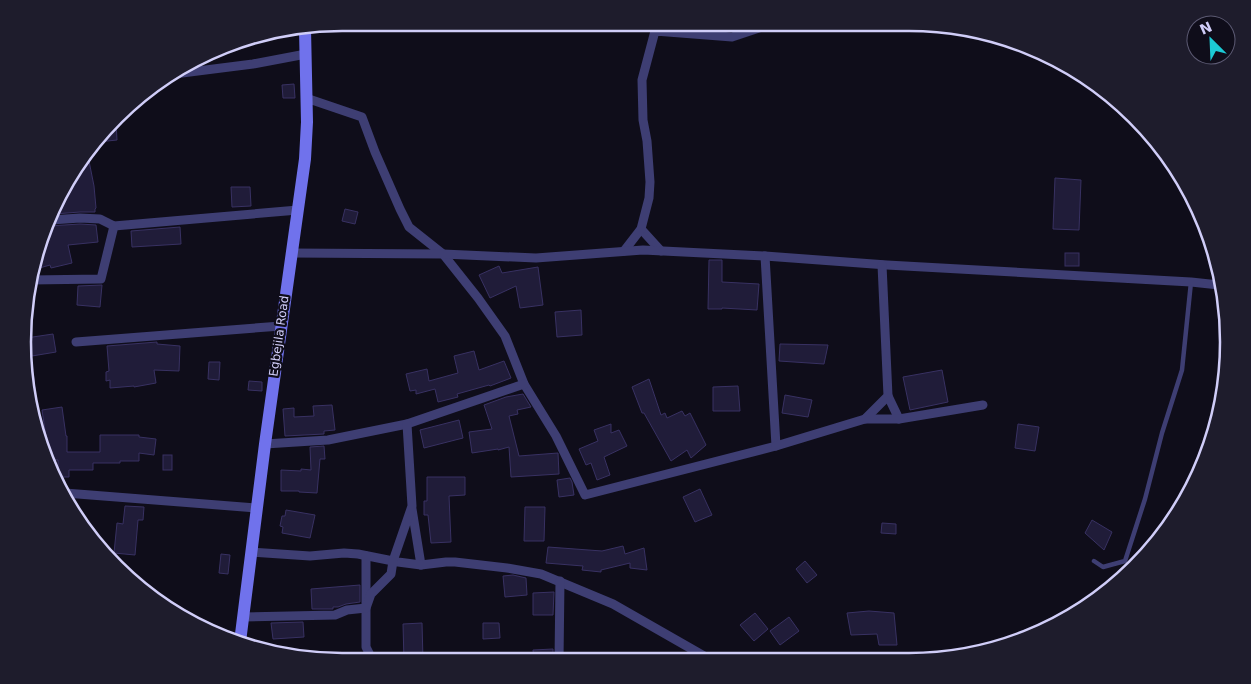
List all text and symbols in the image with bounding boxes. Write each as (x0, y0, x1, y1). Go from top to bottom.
north arrow (1186, 15, 1236, 65)
text: N (1197, 18, 1214, 38)
street label: Egbejila Road (266, 295, 292, 377)

